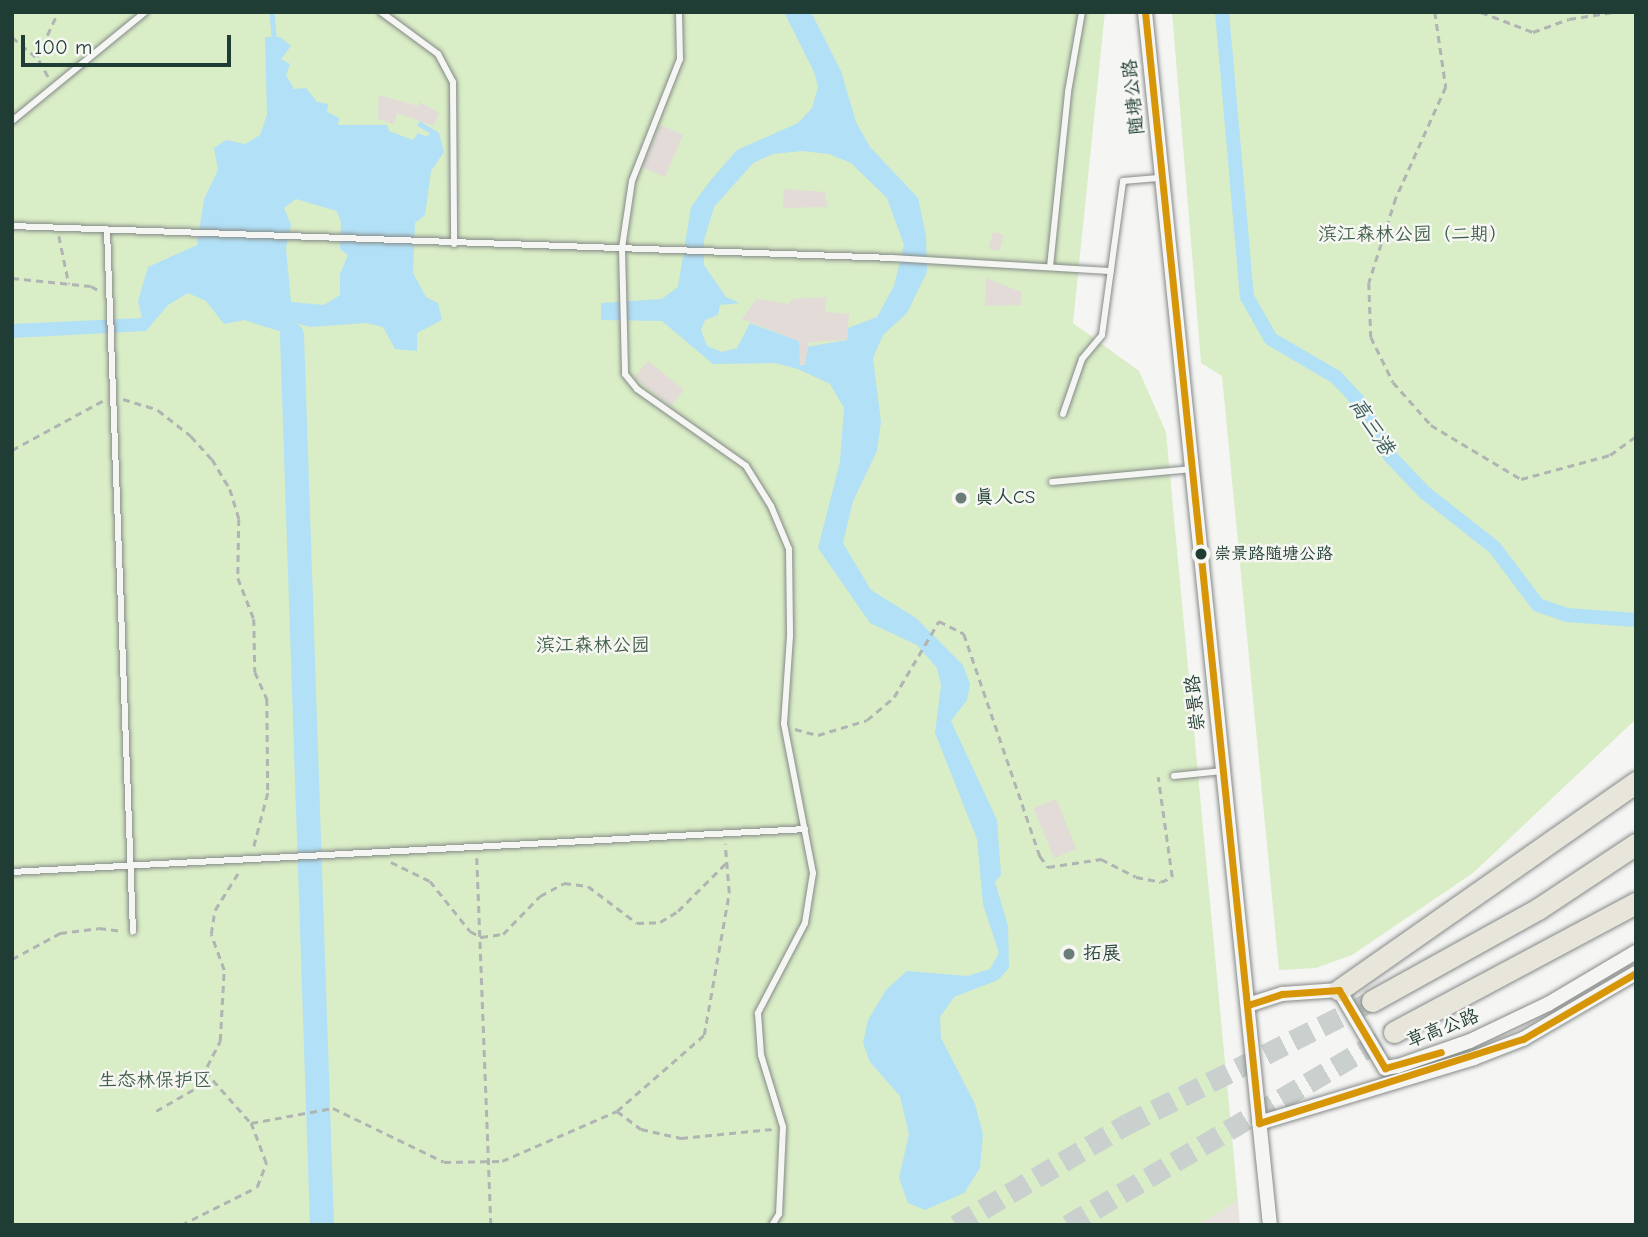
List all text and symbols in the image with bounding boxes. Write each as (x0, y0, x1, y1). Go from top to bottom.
scale bar (24, 21, 234, 65)
text: 100 m (34, 35, 92, 59)
street label: 随塘公路 (1119, 58, 1149, 136)
park label: 滨江森林公园（二期） (1318, 224, 1508, 246)
water label: 高三港 (1344, 393, 1400, 459)
place label: 真人CS (975, 487, 1035, 509)
marker: 真人CS (953, 490, 969, 506)
place label: 崇景路随塘公路 (1214, 544, 1333, 564)
marker: 崇景路随塘公路 (1194, 547, 1208, 561)
park label: 滨江森林公园 (536, 635, 650, 657)
street label: 崇景路 (1182, 673, 1210, 733)
place label: 拓展 (1083, 943, 1121, 965)
marker: 拓展 (1061, 946, 1077, 962)
street label: 草高公路 (1403, 1005, 1483, 1053)
park label: 生态林保护区 (98, 1070, 212, 1092)

